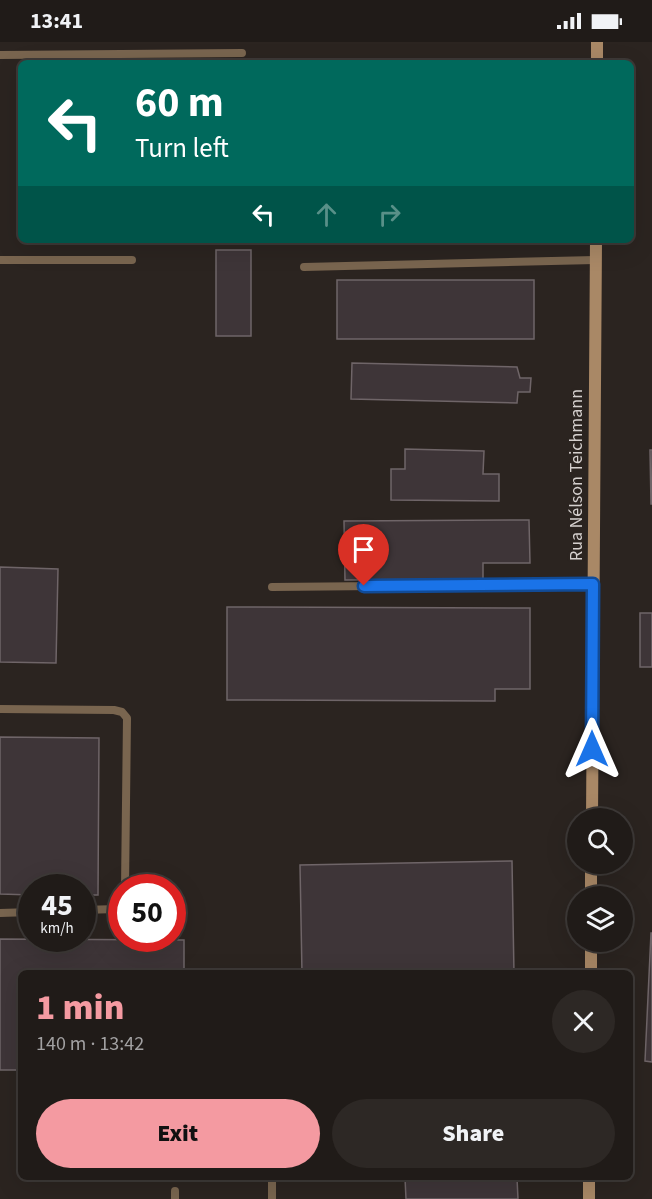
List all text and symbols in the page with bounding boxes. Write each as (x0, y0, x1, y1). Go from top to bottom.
text: 13:41 (30, 5, 83, 37)
text: 60 m (135, 73, 224, 133)
icon: left (36, 84, 114, 162)
text: Turn left (135, 129, 229, 168)
icon: left (247, 198, 280, 231)
icon: ahead (310, 198, 343, 231)
icon: right (373, 198, 406, 231)
street label: Rua Nélson Teichmann (564, 389, 589, 561)
pin (338, 524, 389, 586)
icon: arrive (347, 533, 380, 566)
position arrow (560, 717, 624, 781)
map controls (567, 808, 633, 952)
button: search (567, 808, 633, 874)
speed limit sign: 50 (108, 874, 186, 952)
text: 45 (41, 884, 73, 927)
button: layers (567, 886, 633, 952)
text: km/h (40, 918, 74, 939)
text: 1 min (36, 982, 124, 1033)
button: close (552, 990, 615, 1053)
text: 140 m · 13:42 (36, 1030, 144, 1058)
button: Exit (36, 1099, 320, 1168)
button: Share (332, 1099, 615, 1168)

